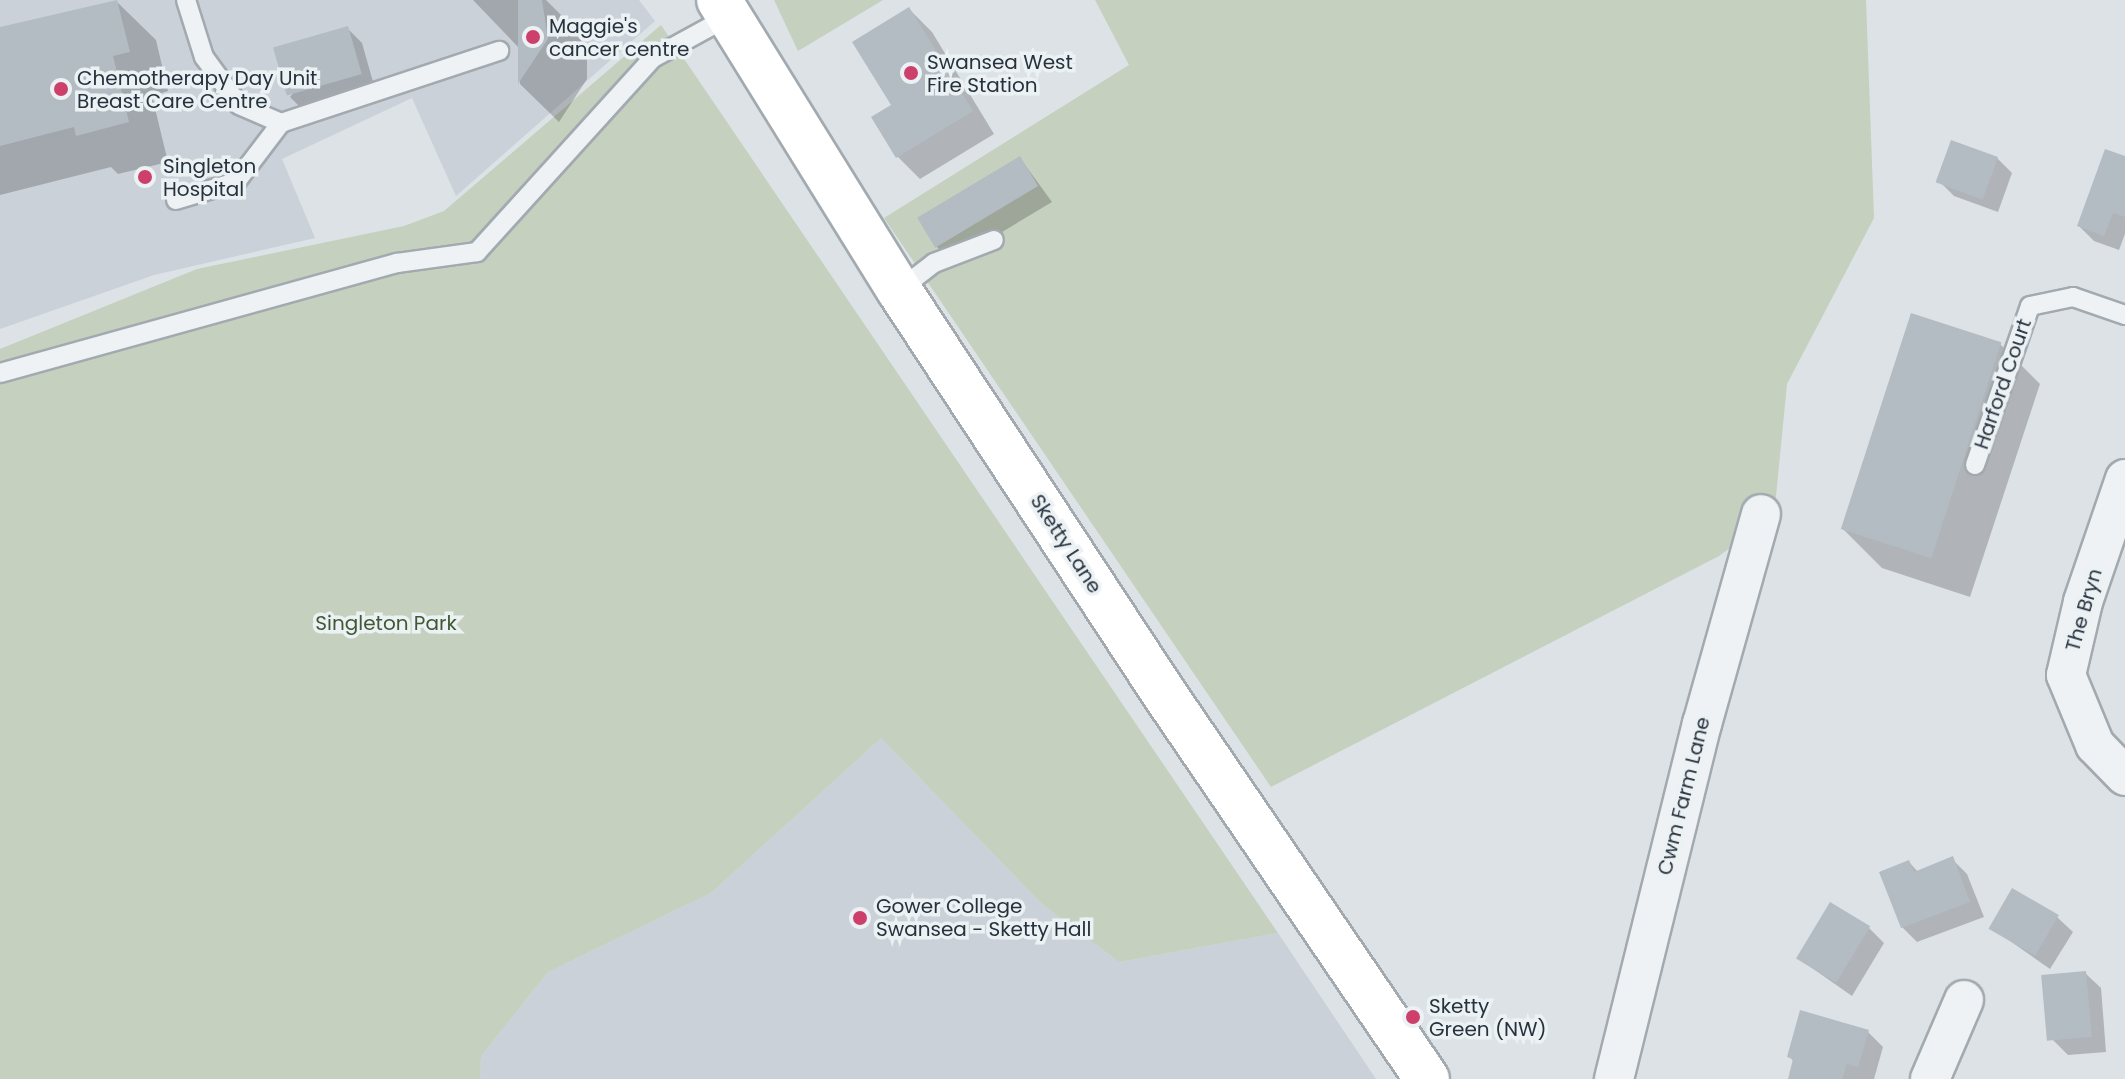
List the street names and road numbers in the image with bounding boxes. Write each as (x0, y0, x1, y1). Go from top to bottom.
street label: Harford Court (1969, 316, 2037, 452)
street label: Sketty Lane (1025, 490, 1107, 598)
street label: The Bryn (2061, 566, 2107, 654)
street label: Cwm Farm Lane (1653, 714, 1715, 878)

